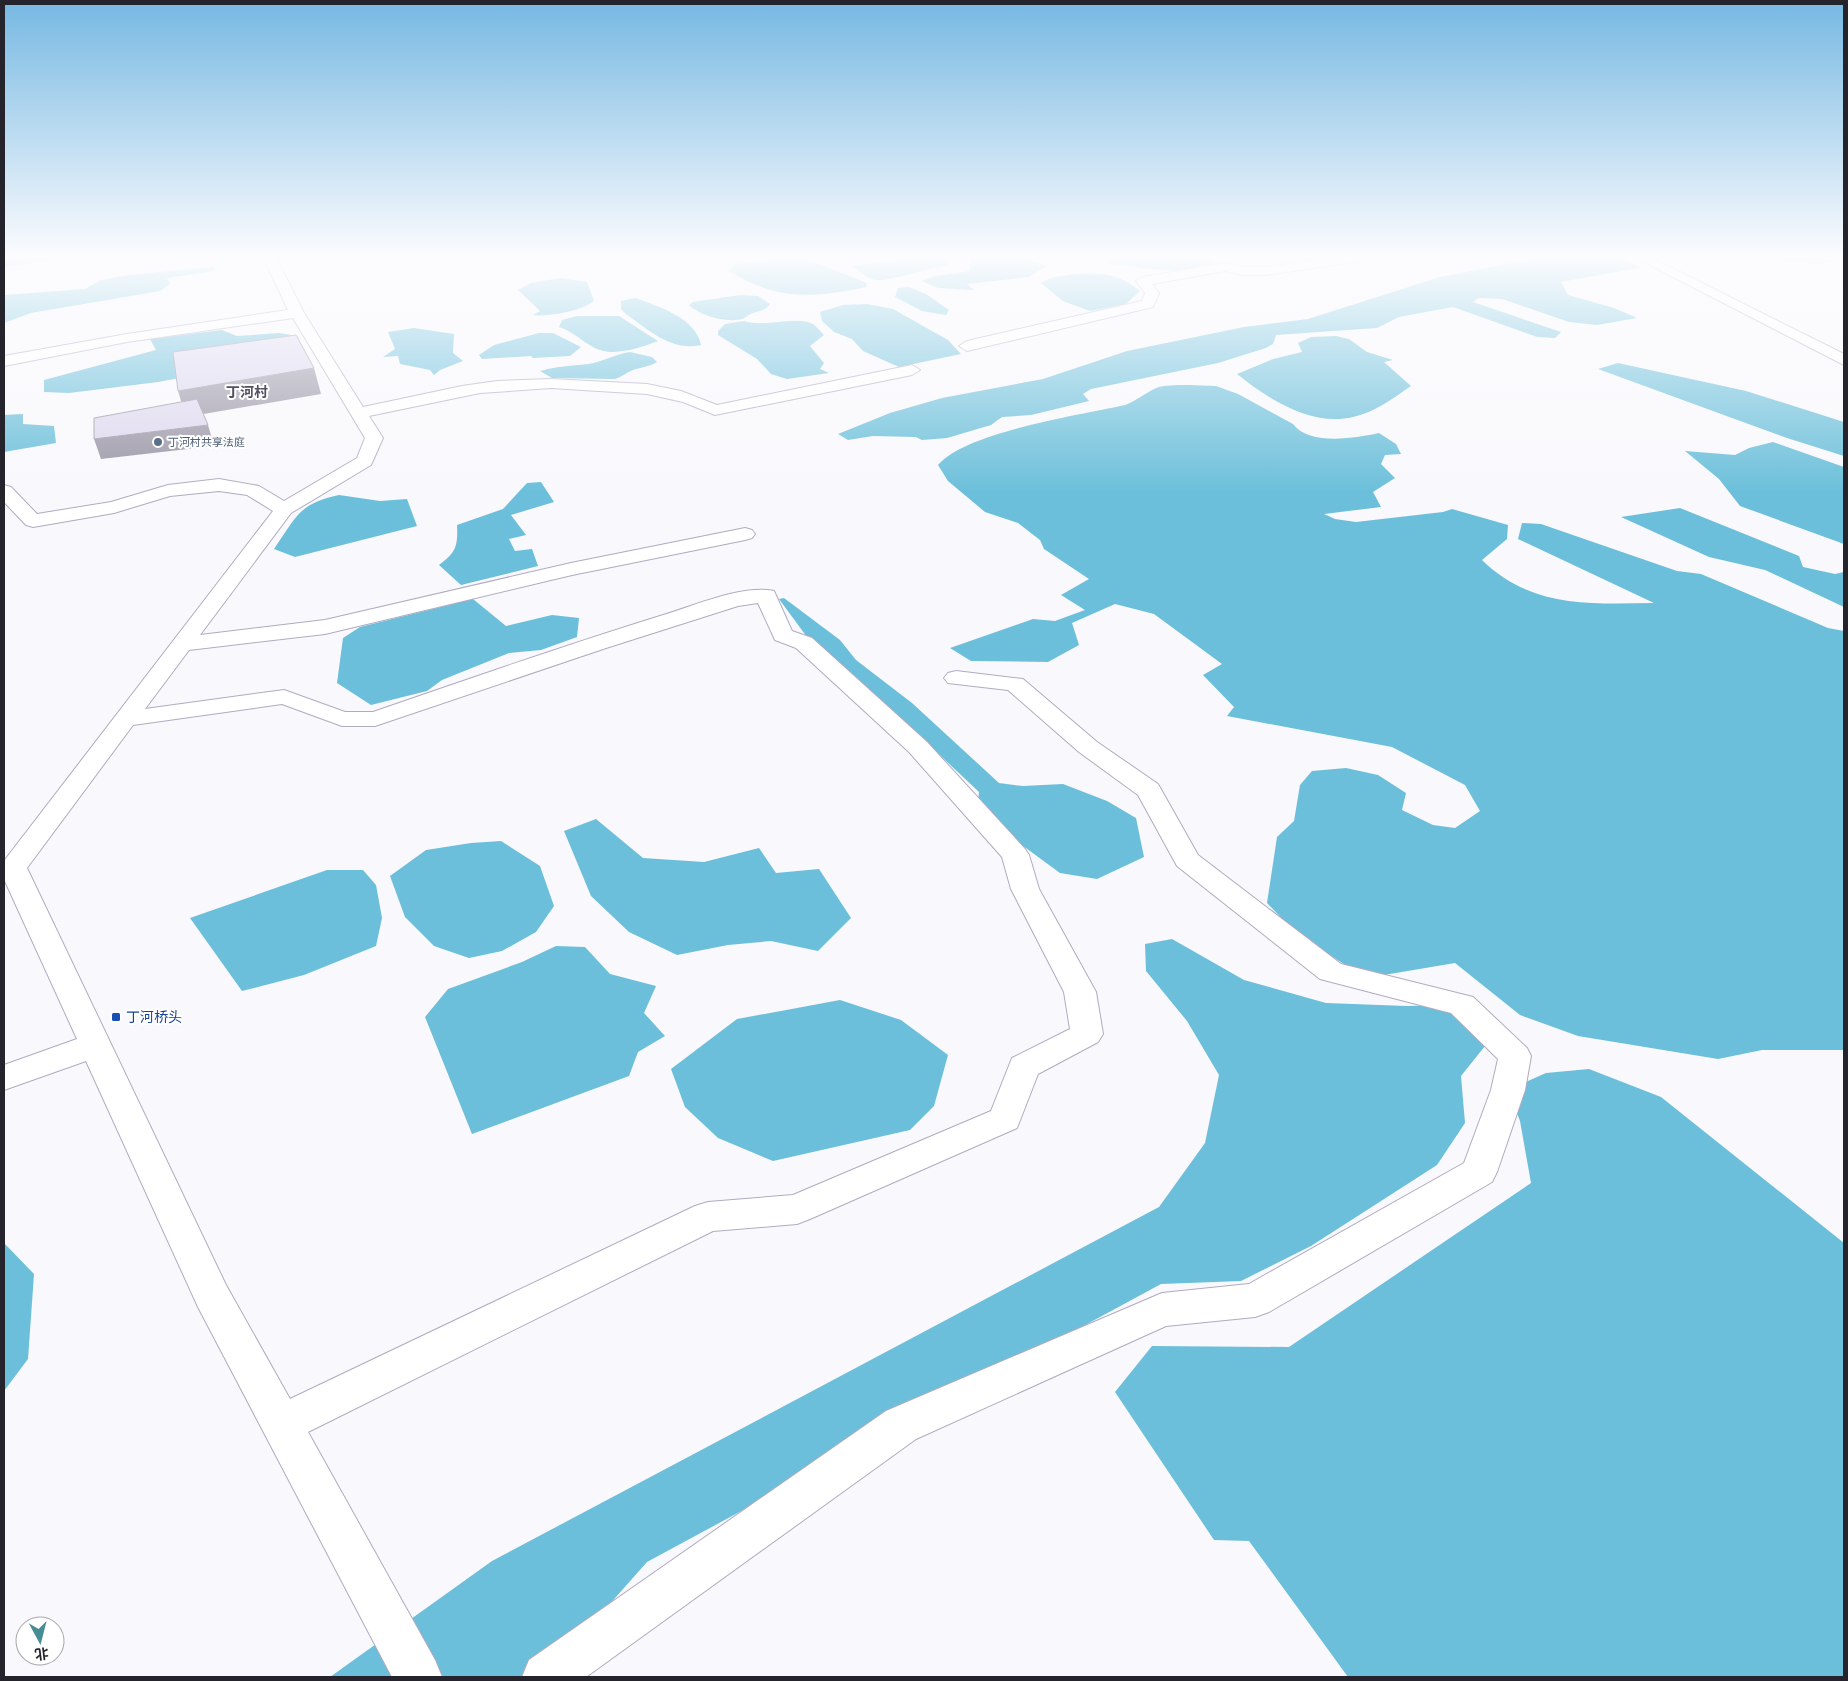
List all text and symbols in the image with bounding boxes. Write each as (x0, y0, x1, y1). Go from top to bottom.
district label: 丁河村 (226, 384, 268, 400)
marker: 丁河村共享法庭 (152, 436, 164, 448)
place label: 丁河村共享法庭 (168, 436, 245, 448)
place label: 丁河桥头 (126, 1009, 182, 1025)
marker: 丁河桥头 (110, 1011, 122, 1023)
north arrow (15, 1616, 65, 1666)
text: 北 (34, 1645, 50, 1663)

